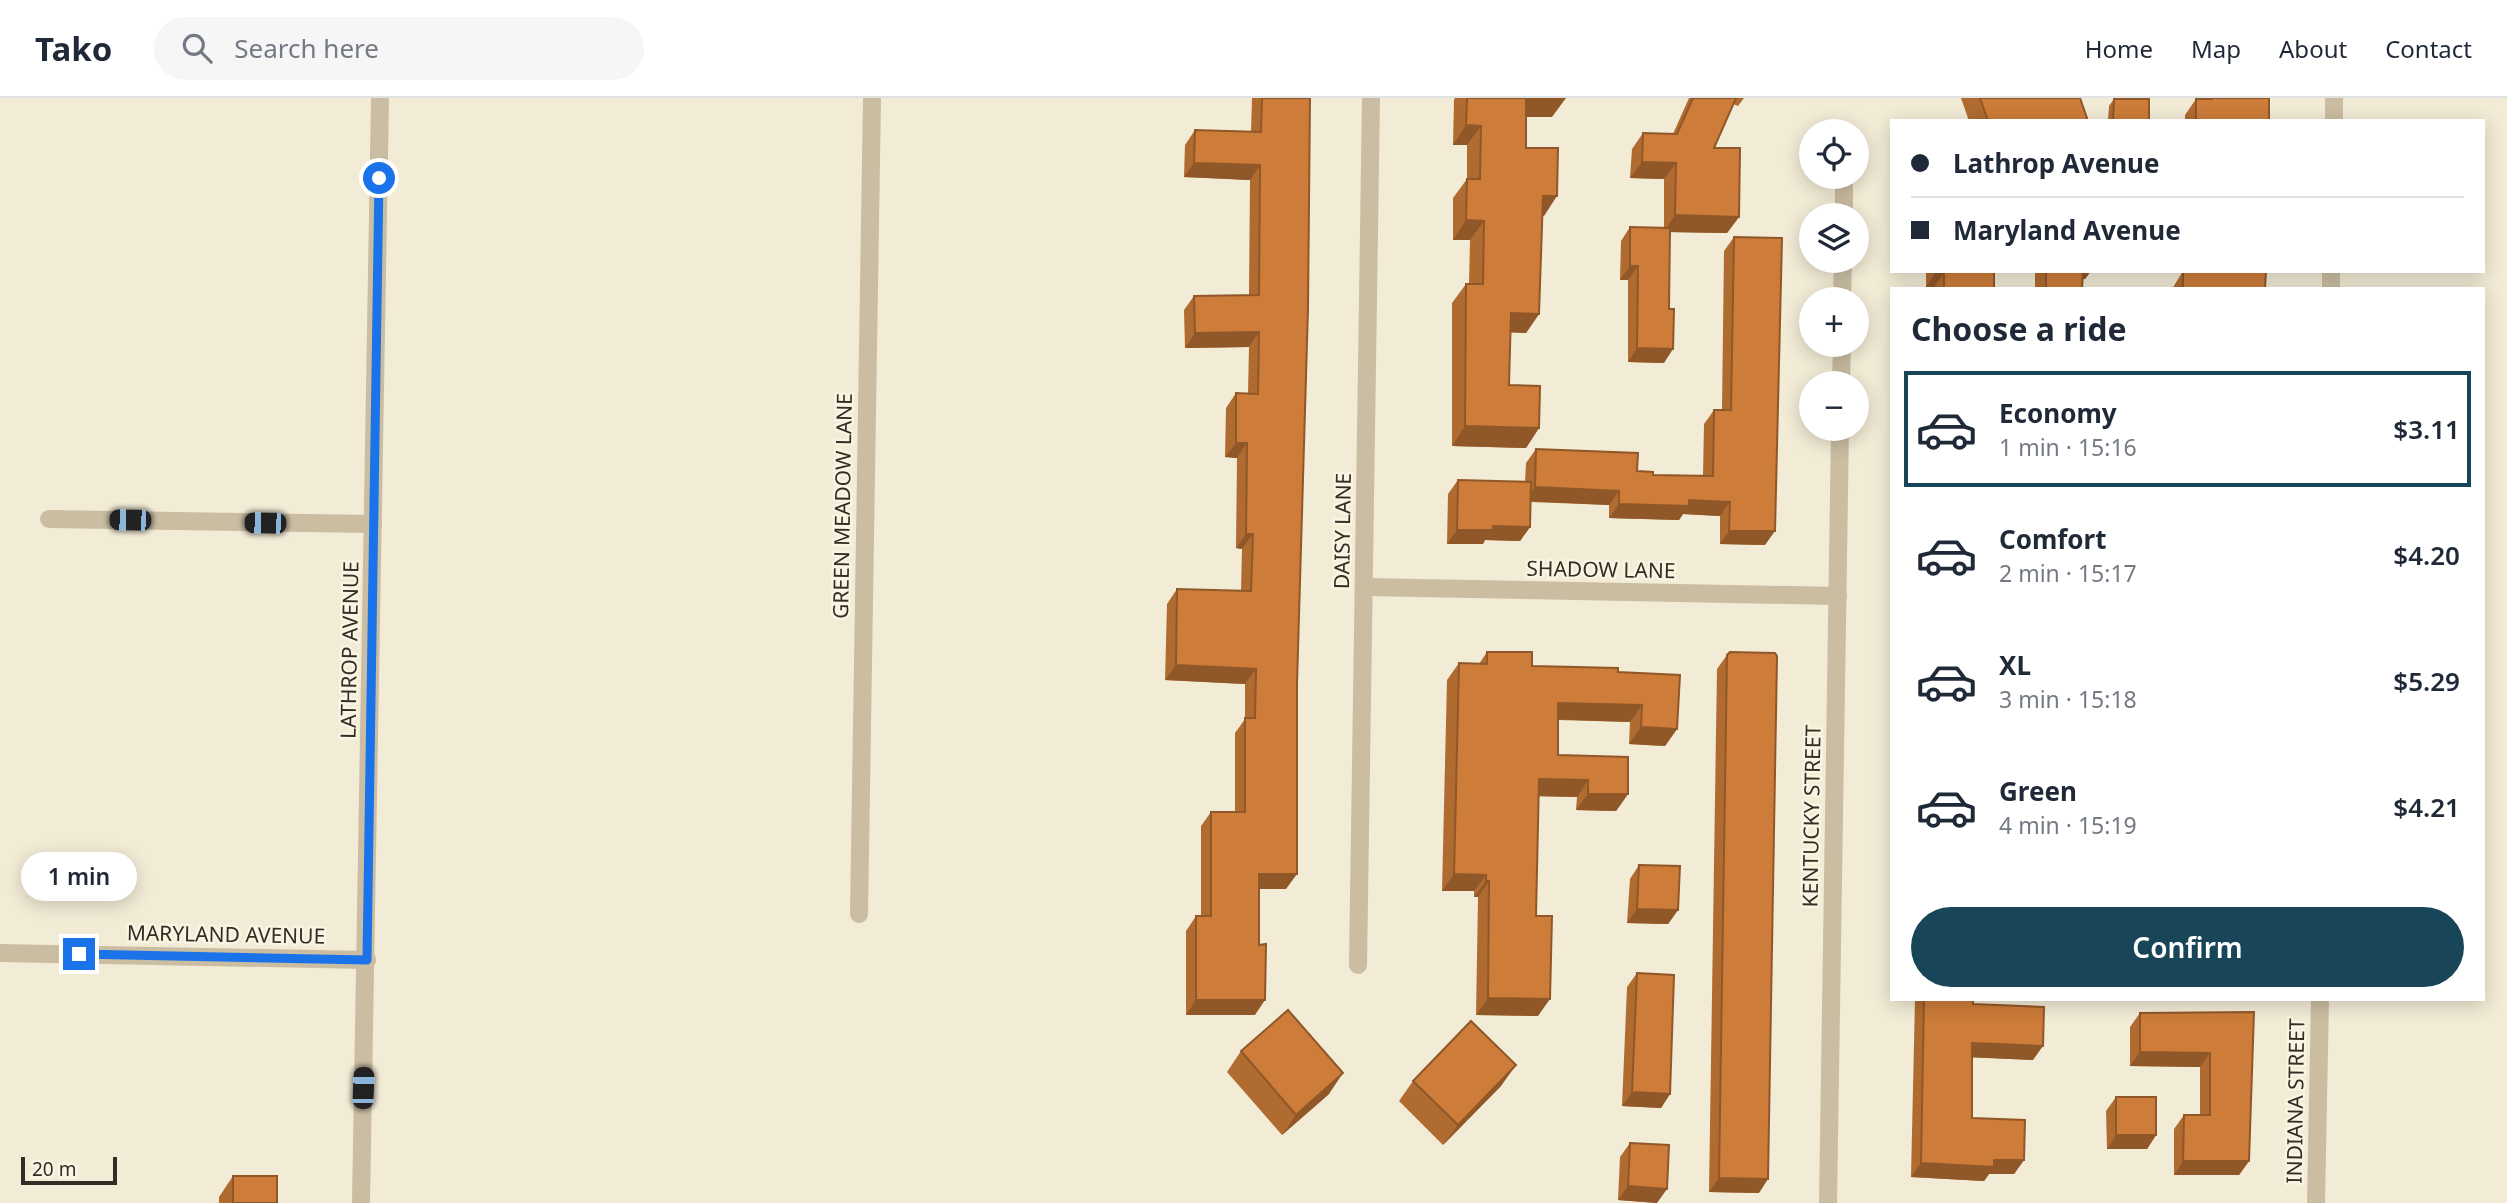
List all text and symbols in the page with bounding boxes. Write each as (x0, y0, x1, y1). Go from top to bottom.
search box (154, 17, 644, 80)
text: Tako (35, 26, 112, 71)
icon: search (178, 29, 216, 67)
text: Search here (234, 30, 379, 66)
text: Home (2085, 32, 2153, 65)
text: Map (2191, 32, 2241, 65)
text: About (2279, 32, 2347, 65)
text: Contact (2385, 32, 2472, 65)
map controls (1799, 119, 1869, 441)
button: locate (1799, 119, 1869, 189)
text: Lathrop Avenue (1953, 145, 2160, 181)
route start (363, 162, 395, 194)
button: layers (1799, 203, 1869, 273)
text: Maryland Avenue (1953, 212, 2181, 248)
button: + (1799, 287, 1869, 357)
text: Choose a ride (1911, 307, 2127, 350)
button: − (1799, 371, 1869, 441)
street label: GREEN MEADOW LANE (826, 393, 858, 619)
text: Economy (1999, 395, 2117, 431)
icon: car (1915, 398, 1978, 461)
text: $3.11 (2393, 411, 2460, 447)
text: 1 min · 15:16 (1999, 431, 2137, 463)
street label: DAISY LANE (1327, 473, 1357, 589)
car (109, 509, 152, 531)
car (244, 512, 287, 534)
text: Comfort (1999, 521, 2107, 557)
icon: car (1915, 524, 1978, 587)
text: $4.20 (2393, 537, 2460, 573)
street label: SHADOW LANE (1526, 554, 1676, 584)
text: 2 min · 15:17 (1999, 557, 2137, 589)
street label: LATHROP AVENUE (333, 561, 365, 739)
text: XL (1999, 647, 2031, 683)
icon: car (1915, 650, 1978, 713)
text: $5.29 (2393, 663, 2460, 699)
text: 3 min · 15:18 (1999, 683, 2137, 715)
street label: KENTUCKY STREET (1795, 724, 1827, 908)
text: Green (1999, 773, 2077, 809)
icon: car (1915, 776, 1978, 839)
text: $4.21 (2393, 789, 2460, 825)
text: 4 min · 15:19 (1999, 809, 2137, 841)
callout: 1 min (21, 852, 137, 902)
text: 1 min (48, 860, 110, 892)
button: Confirm (1911, 907, 2464, 987)
street label: MARYLAND AVENUE (127, 918, 325, 950)
route end (63, 938, 95, 970)
street label: INDIANA STREET (2280, 1018, 2310, 1184)
car (352, 1067, 375, 1109)
scale bar (21, 1154, 117, 1186)
text: 20 m (32, 1156, 76, 1182)

